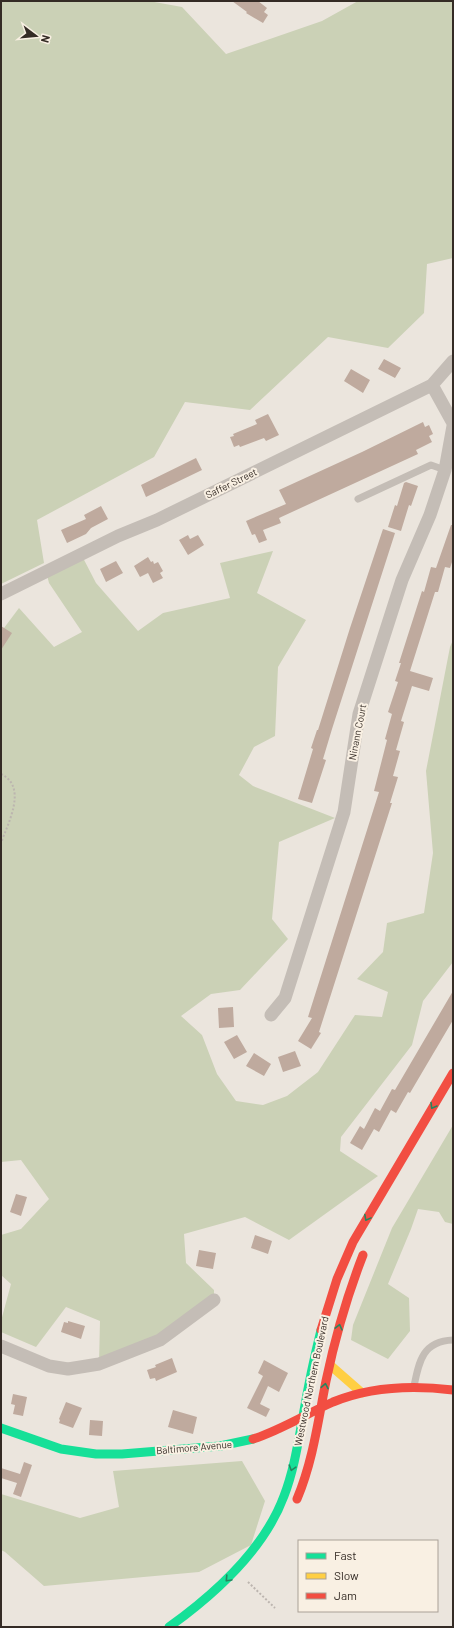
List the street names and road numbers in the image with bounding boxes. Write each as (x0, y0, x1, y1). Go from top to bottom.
street label: Saffer Street (203, 465, 259, 501)
street label: Ninann Court (346, 703, 368, 761)
street label: Westwood Northern Boulevard (291, 1315, 331, 1447)
street label: Baltimore Avenue (156, 1438, 232, 1456)

